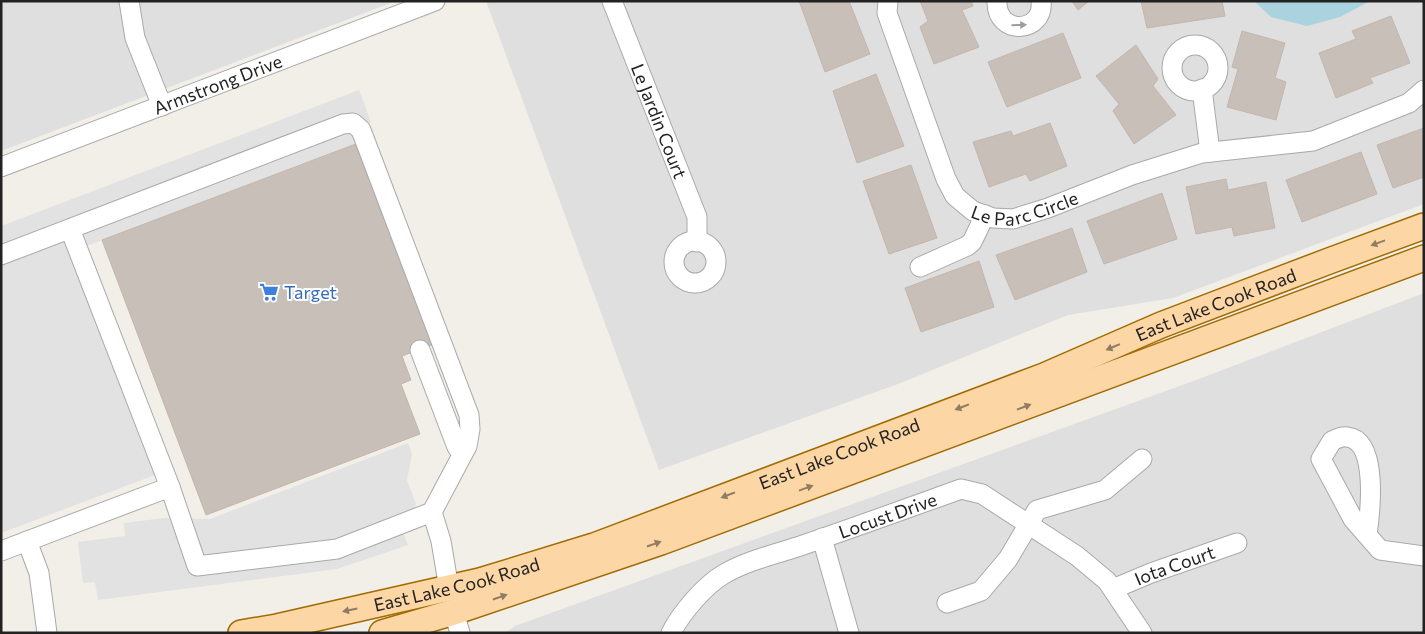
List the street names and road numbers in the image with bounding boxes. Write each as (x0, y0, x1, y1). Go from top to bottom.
street label: Armstrong Drive (150, 50, 285, 119)
street label: Le Jardin Court (627, 61, 692, 182)
street label: Le Parc Circle (968, 186, 1081, 230)
street label: East Lake Cook Road (1132, 264, 1299, 346)
street label: East Lake Cook Road (756, 413, 923, 494)
street label: Locust Drive (836, 488, 939, 543)
street label: Iota Court (1131, 541, 1218, 590)
street label: East Lake Cook Road (371, 552, 542, 616)

